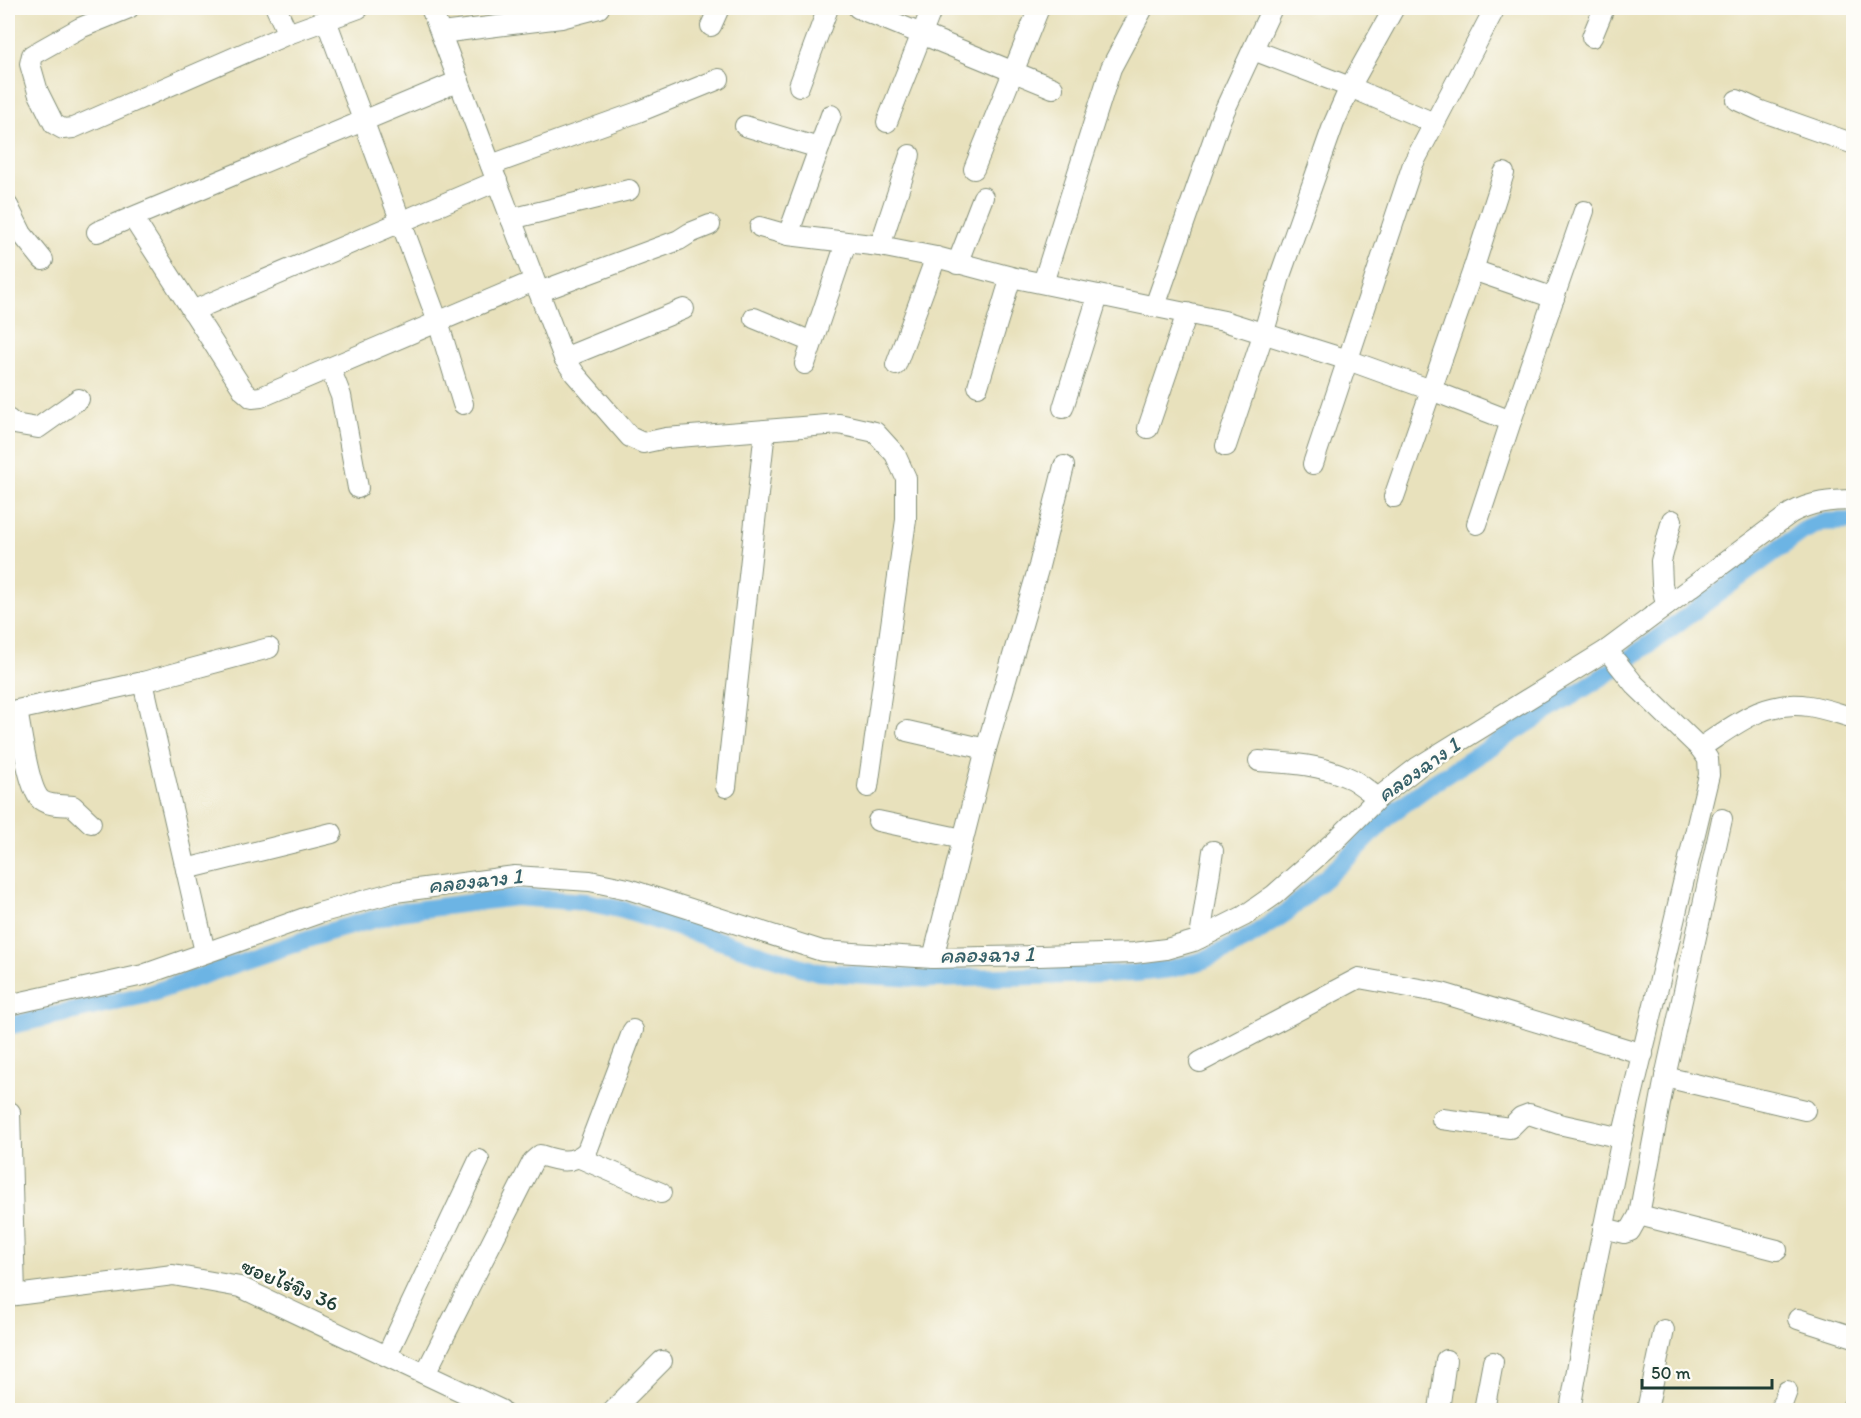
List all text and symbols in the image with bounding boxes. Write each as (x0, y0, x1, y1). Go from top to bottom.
water label: คลองฉาง 1 (1372, 731, 1465, 808)
water label: คลองฉาง 1 (427, 862, 524, 899)
water label: คลองฉาง 1 (939, 940, 1035, 969)
street label: ซอยไร่ขิง 36 (238, 1253, 343, 1316)
scale bar (1642, 1352, 1772, 1390)
text: 50 m (1651, 1362, 1691, 1384)

